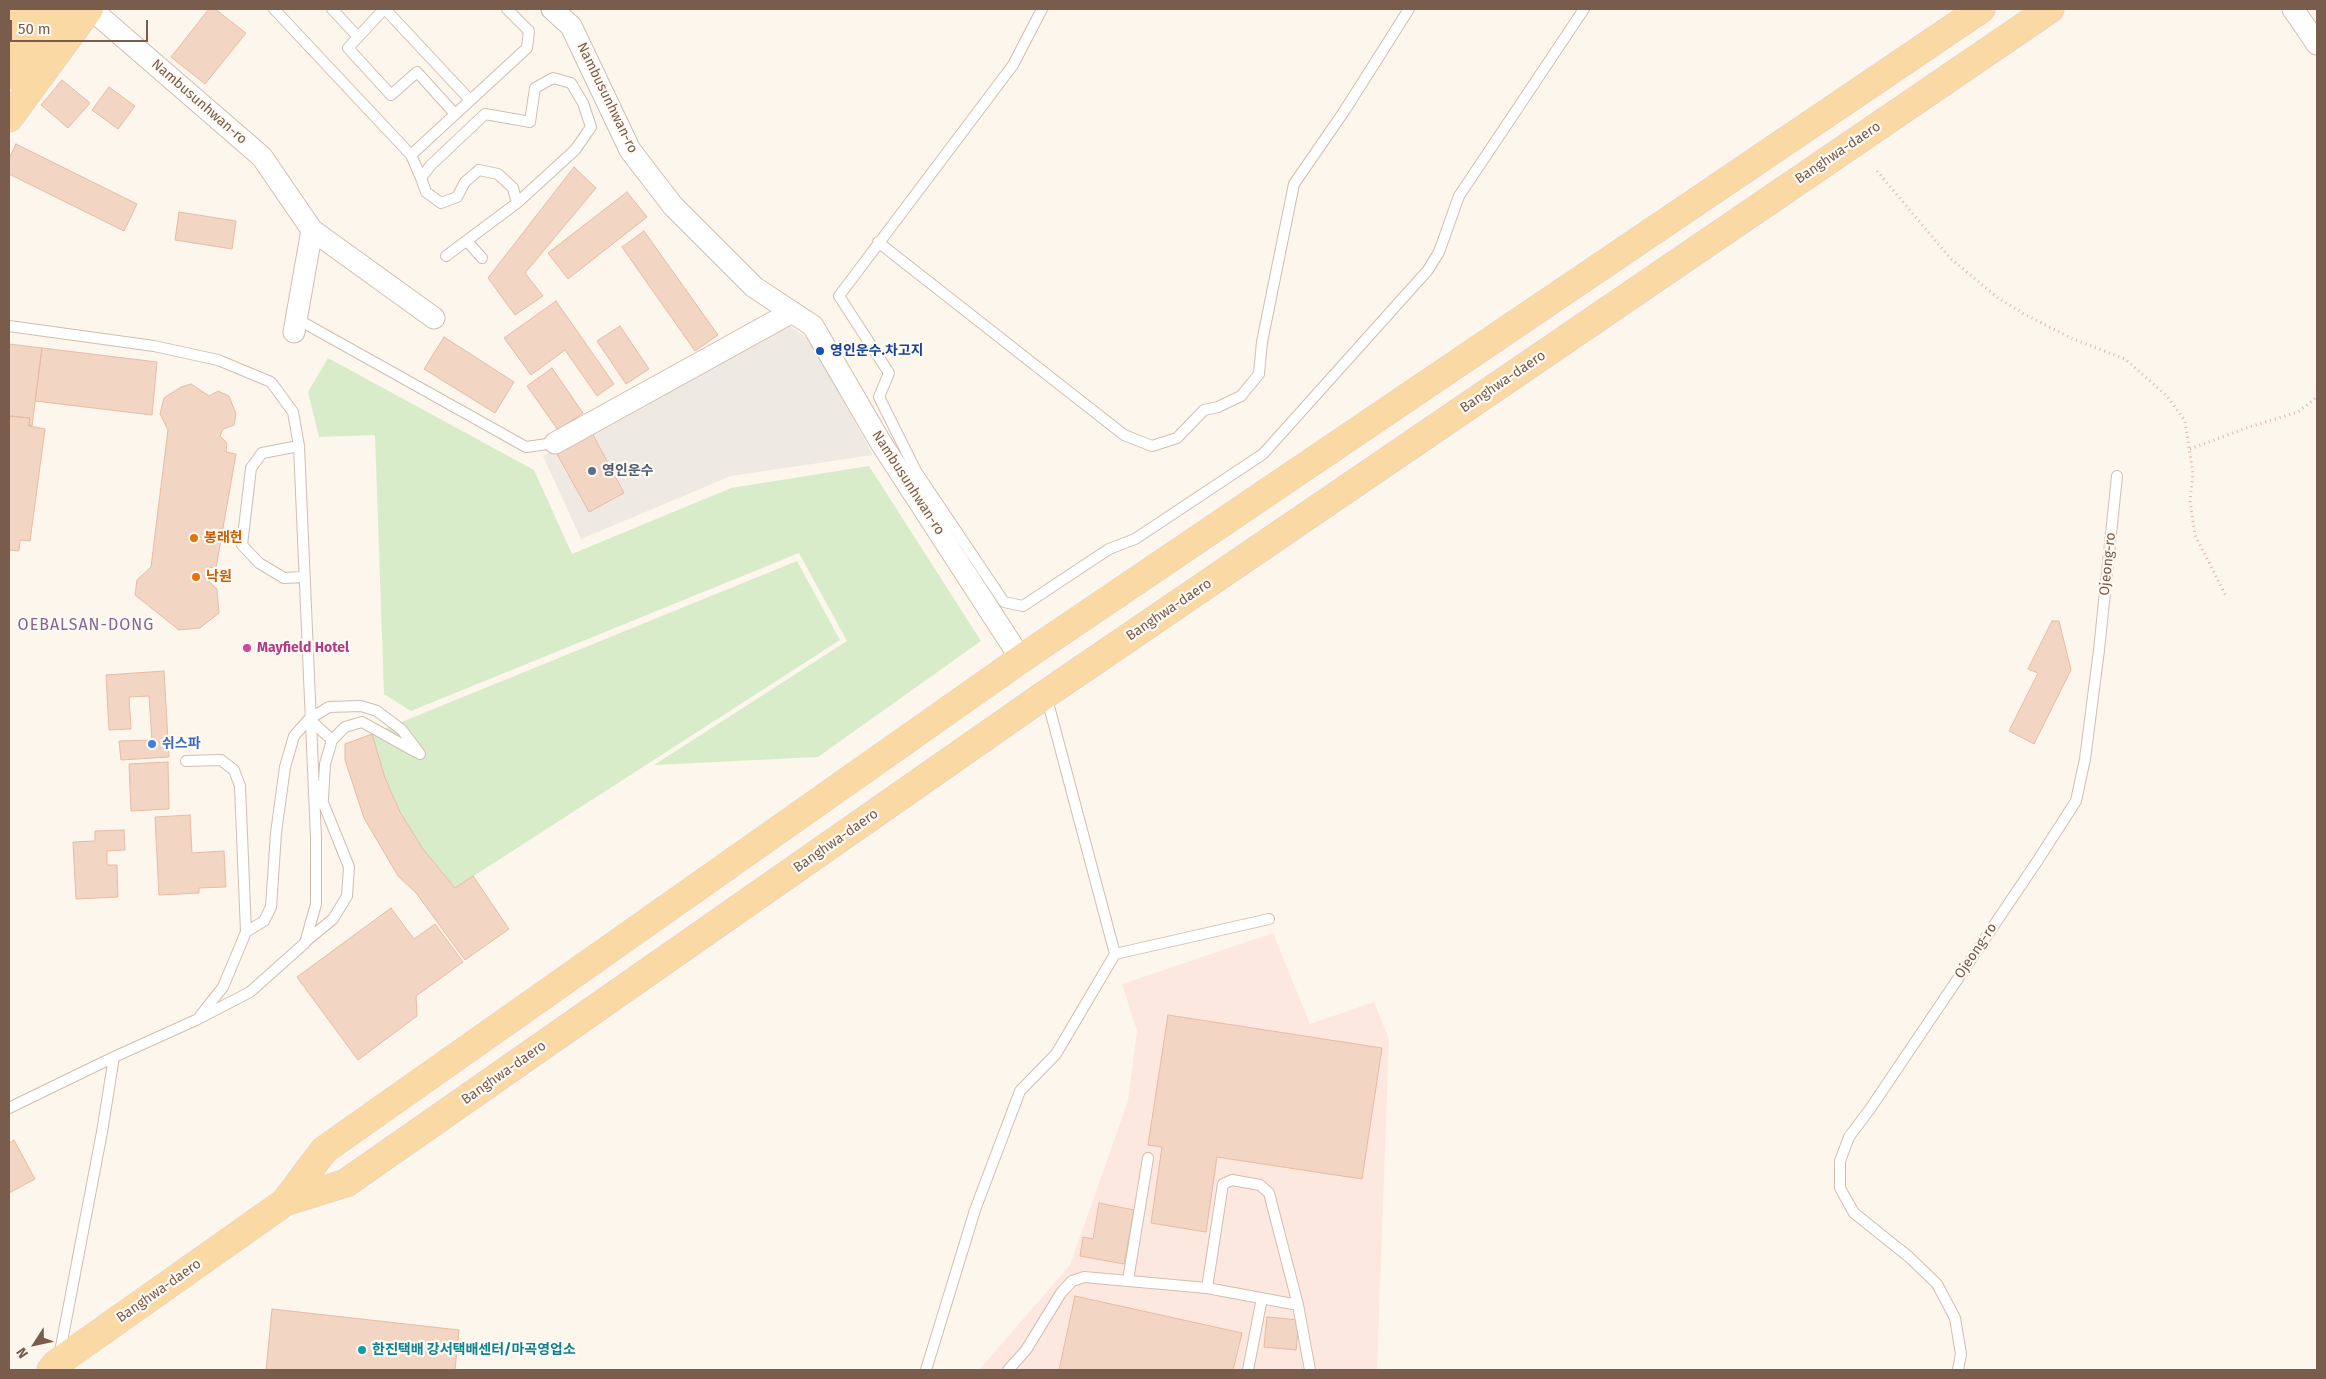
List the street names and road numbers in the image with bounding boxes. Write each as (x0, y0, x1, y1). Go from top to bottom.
street label: Nambusunhwan-ro (573, 40, 641, 156)
street label: Nambusunhwan-ro (148, 56, 250, 148)
street label: Banghwa-daero (1792, 118, 1884, 188)
street label: Banghwa-daero (1457, 347, 1549, 417)
street label: Nambusunhwan-ro (868, 428, 948, 538)
street label: Ojeong-ro (2096, 532, 2120, 596)
street label: Banghwa-daero (1123, 575, 1215, 645)
street label: Banghwa-daero (790, 806, 882, 876)
street label: Ojeong-ro (1951, 920, 2001, 982)
street label: Banghwa-daero (458, 1038, 550, 1108)
street label: Banghwa-daero (113, 1256, 205, 1326)

